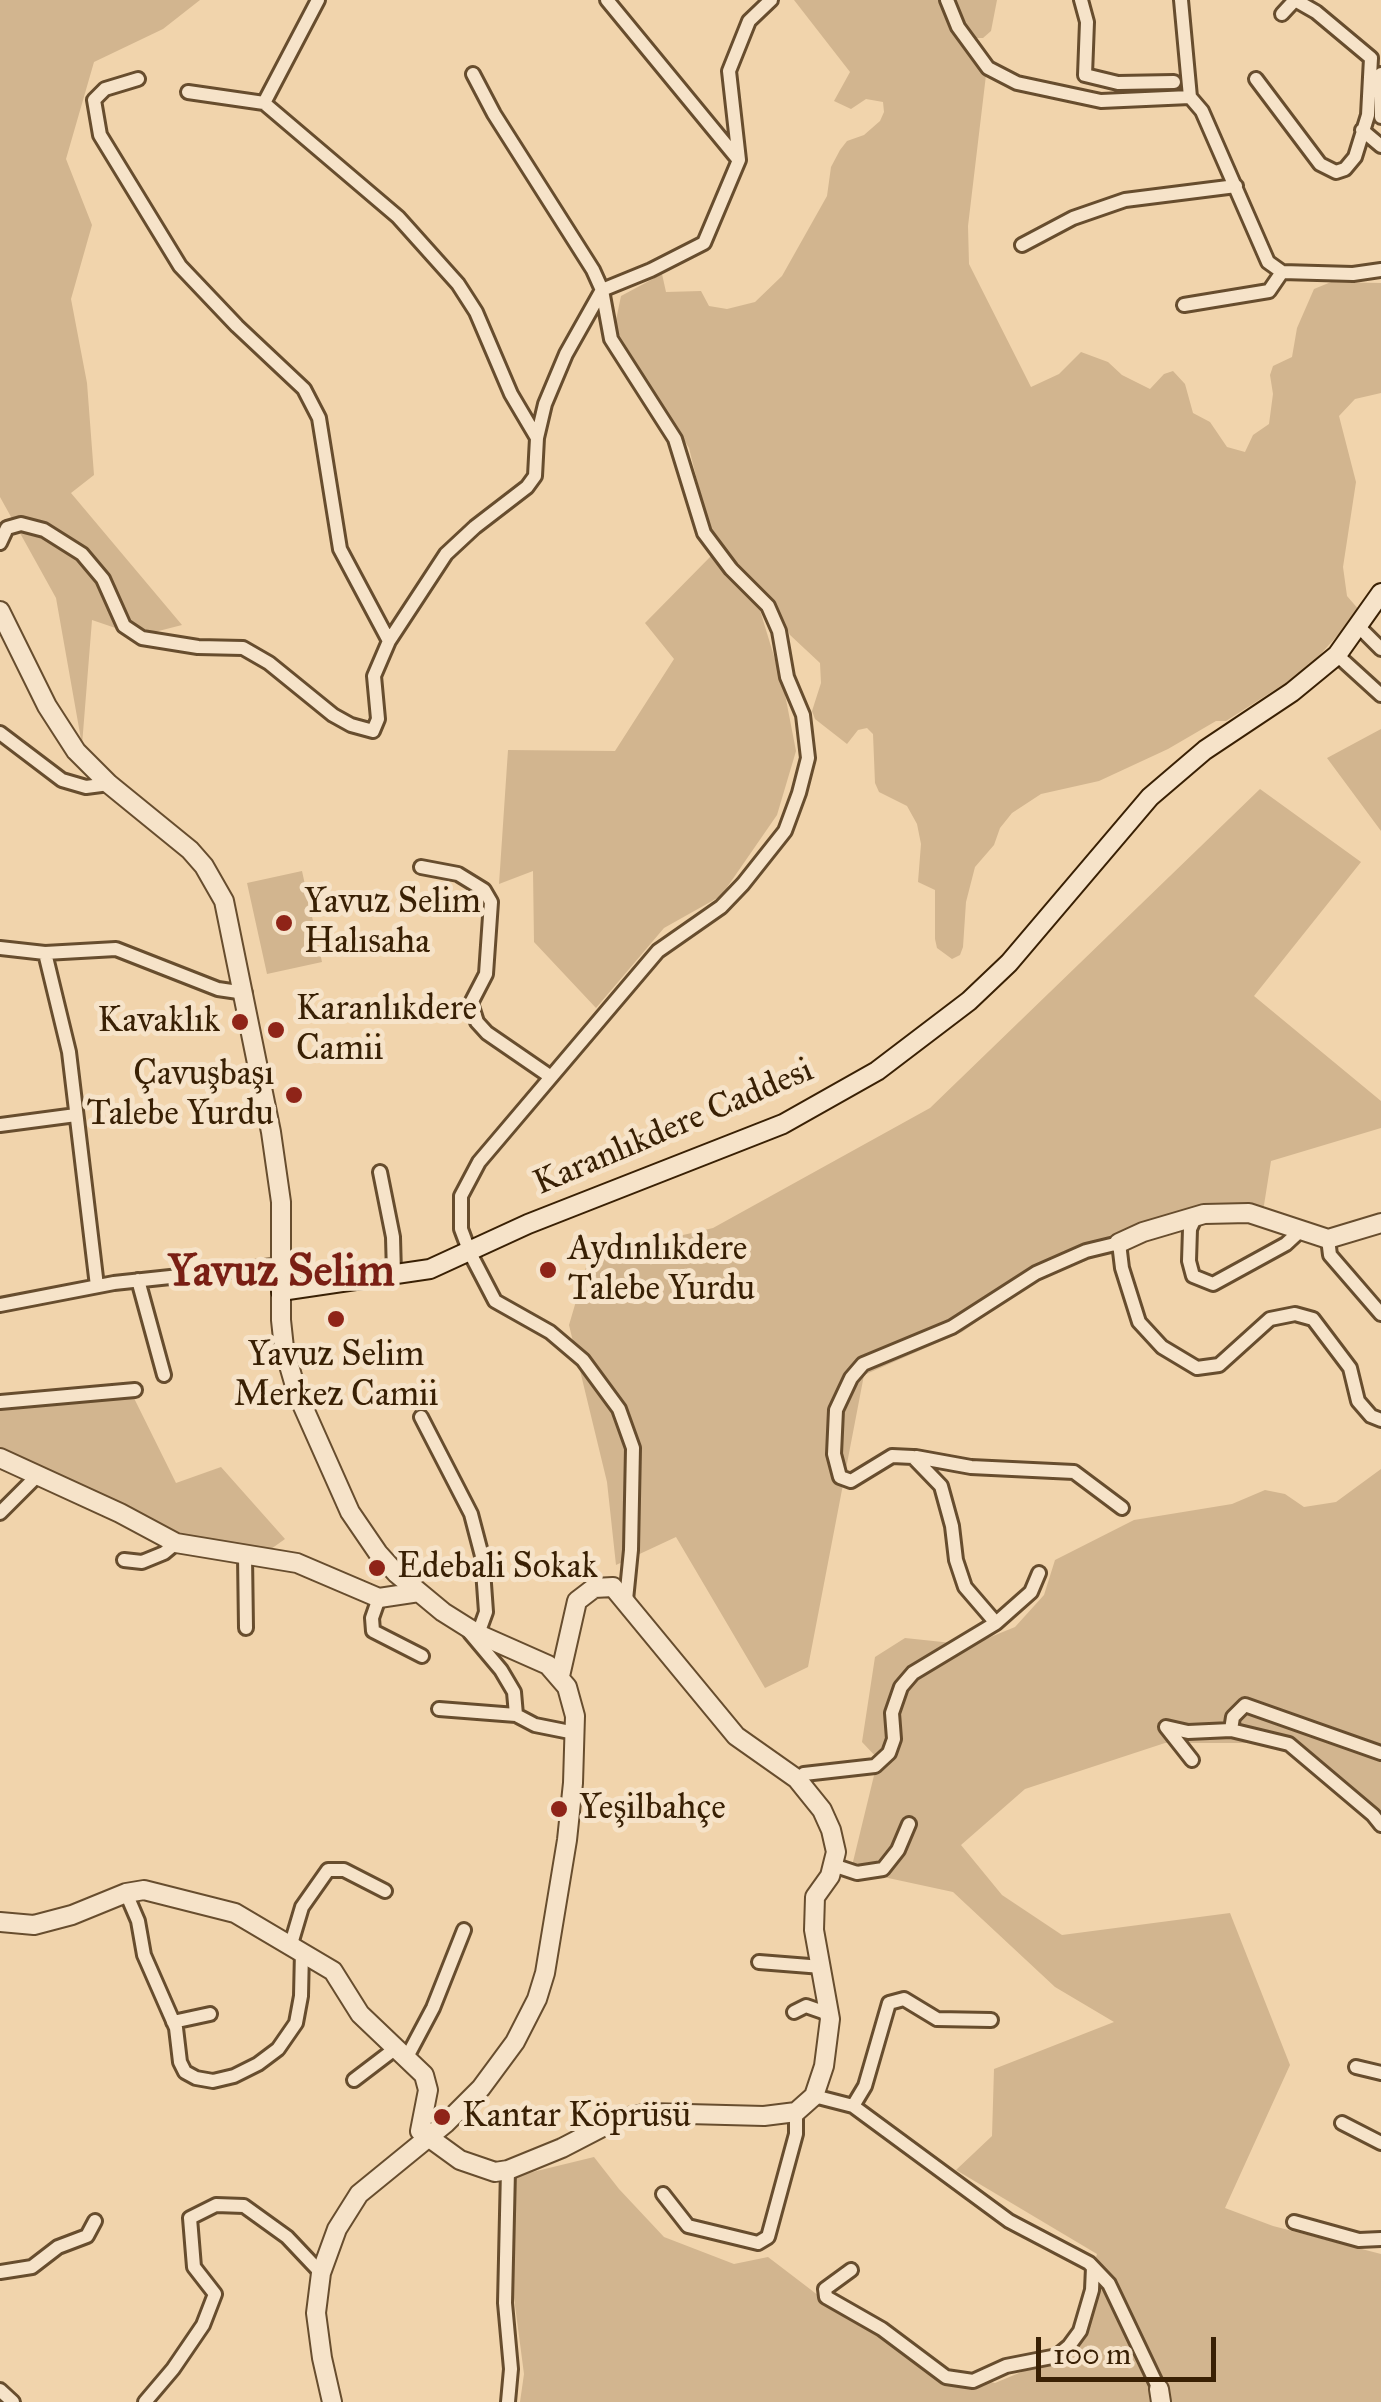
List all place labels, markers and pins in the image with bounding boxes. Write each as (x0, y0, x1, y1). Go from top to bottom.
place label: Yavuz Selim Halısaha (304, 882, 481, 964)
marker: Yavuz Selim Halısaha (273, 912, 295, 934)
place label: Karanlıkdere Camii (296, 989, 477, 1071)
place label: Kavaklık (98, 1001, 220, 1043)
marker: Kavaklık (229, 1011, 251, 1033)
marker: Karanlıkdere Camii (265, 1019, 287, 1041)
place label: Çavuşbaşı Talebe Yurdu (87, 1054, 274, 1136)
marker: Çavuşbaşı Talebe Yurdu (283, 1084, 305, 1106)
place label: Aydınlıkdere Talebe Yurdu (568, 1229, 755, 1311)
marker: Aydınlıkdere Talebe Yurdu (537, 1259, 559, 1281)
marker: Yavuz Selim Merkez Camii (325, 1308, 347, 1330)
place label: Yavuz Selim Merkez Camii (234, 1335, 438, 1417)
place label: Edebali Sokak (397, 1547, 598, 1589)
marker: Edebali Sokak (366, 1557, 388, 1579)
place label: Yeşilbahçe (579, 1788, 726, 1830)
marker: Yeşilbahçe (548, 1798, 570, 1820)
place label: Kantar Köprüsü (462, 2096, 691, 2138)
marker: Kantar Köprüsü (431, 2106, 453, 2128)

